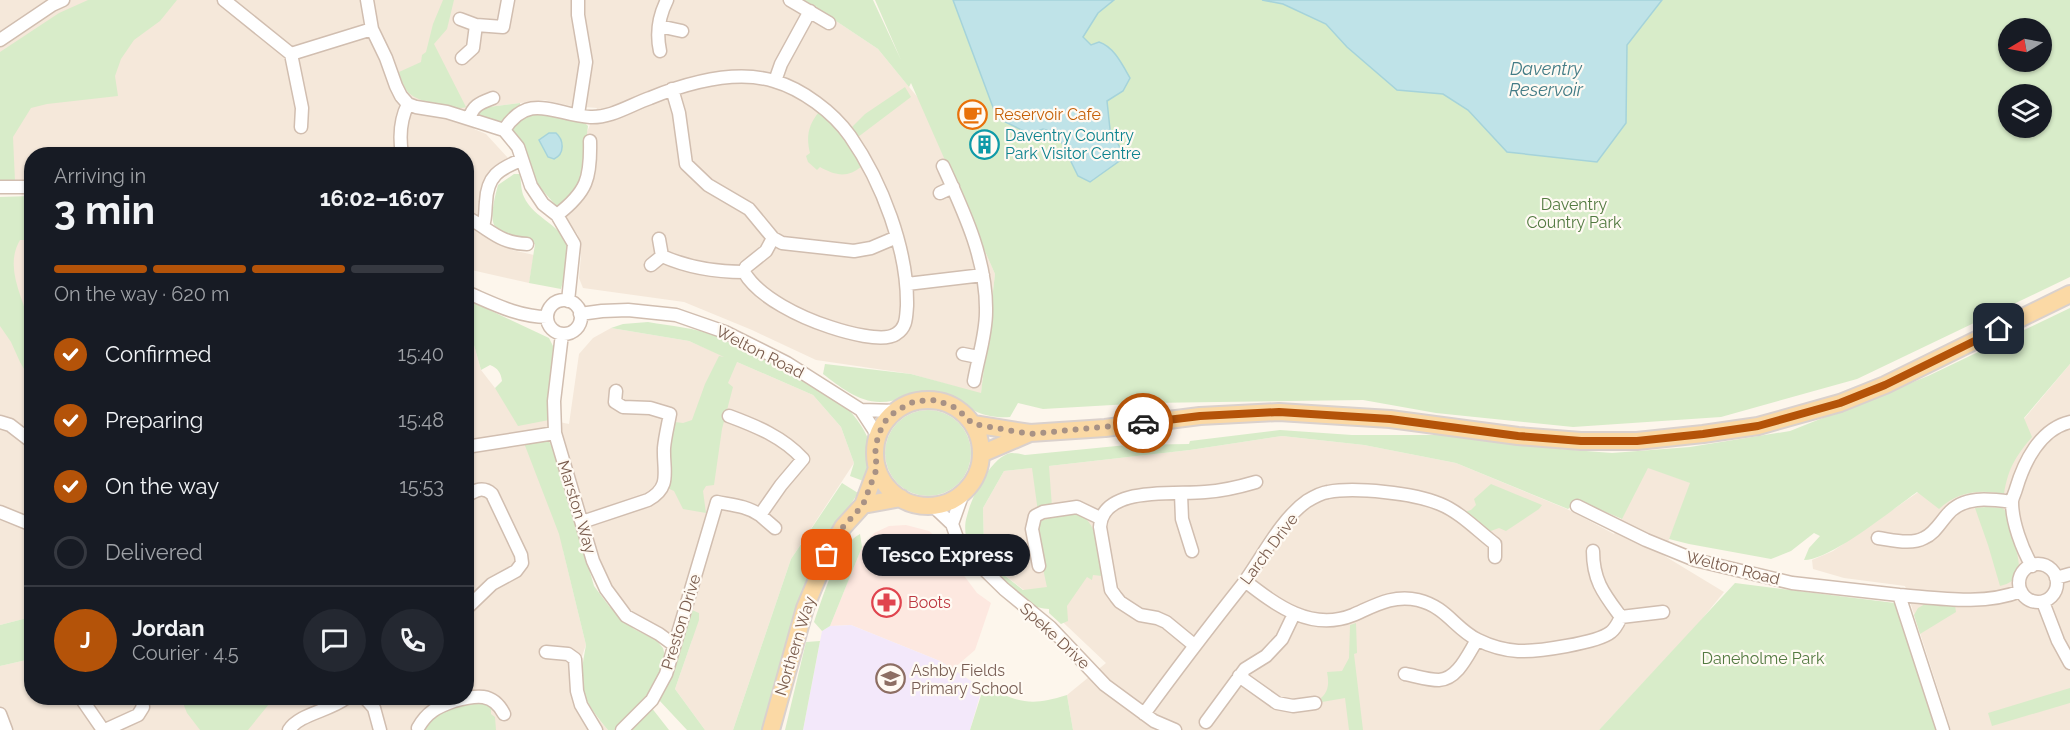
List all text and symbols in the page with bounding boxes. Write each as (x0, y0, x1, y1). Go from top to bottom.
north arrow (1998, 18, 2052, 72)
map controls (1998, 18, 2052, 138)
water label: Daventry Reservoir (1509, 58, 1584, 100)
button: layers (1998, 84, 2052, 138)
cafe icon: Reservoir Cafe (957, 98, 989, 130)
place label: Reservoir Cafe (994, 105, 1101, 124)
place label: Daventry Country Park Visitor Centre (1005, 126, 1141, 163)
building icon: Daventry Country Park Visitor Centre (968, 128, 1000, 160)
text: Arriving in (54, 164, 146, 188)
text: 16:02–16:07 (320, 185, 444, 211)
text: 3 min (54, 187, 155, 233)
park label: Daventry Country Park (1526, 195, 1622, 232)
text: On the way · 620 m (54, 282, 229, 306)
pin (1973, 303, 2024, 354)
icon: home (1982, 312, 2015, 345)
street label: Welton Road (713, 322, 807, 382)
icon: check (54, 338, 87, 371)
text: Confirmed (105, 341, 212, 367)
text: 15:40 (398, 342, 444, 366)
courier (1113, 393, 1173, 453)
icon: check (54, 404, 87, 437)
text: Preparing (105, 407, 203, 433)
icon: car (1127, 407, 1160, 440)
text: 15:48 (398, 408, 444, 432)
street label: Marston Way (554, 458, 600, 556)
icon: check (54, 470, 87, 503)
text: On the way (105, 473, 219, 499)
text: 15:53 (399, 474, 444, 498)
street label: Larch Drive (1236, 510, 1302, 588)
pin (801, 529, 852, 580)
callout: Tesco Express (863, 534, 1031, 576)
icon: bag (810, 538, 843, 571)
text: Delivered (105, 539, 203, 565)
text: Tesco Express (878, 543, 1014, 567)
street label: Welton Road (1684, 547, 1782, 589)
street label: Preston Drive (657, 572, 705, 672)
pharmacy icon: Boots (871, 586, 903, 618)
place label: Boots (908, 593, 951, 612)
street label: Northern Way (771, 594, 819, 698)
street label: Speke Drive (1016, 599, 1094, 673)
button: chat (303, 609, 366, 672)
button: phone (381, 609, 444, 672)
text: Jordan (132, 615, 204, 641)
text: J (80, 627, 91, 653)
text: Courier · 4.5 (132, 641, 239, 665)
park label: Daneholme Park (1702, 649, 1825, 668)
place label: Ashby Fields Primary School (911, 661, 1023, 698)
school or university icon: Ashby Fields Primary School (874, 663, 906, 695)

